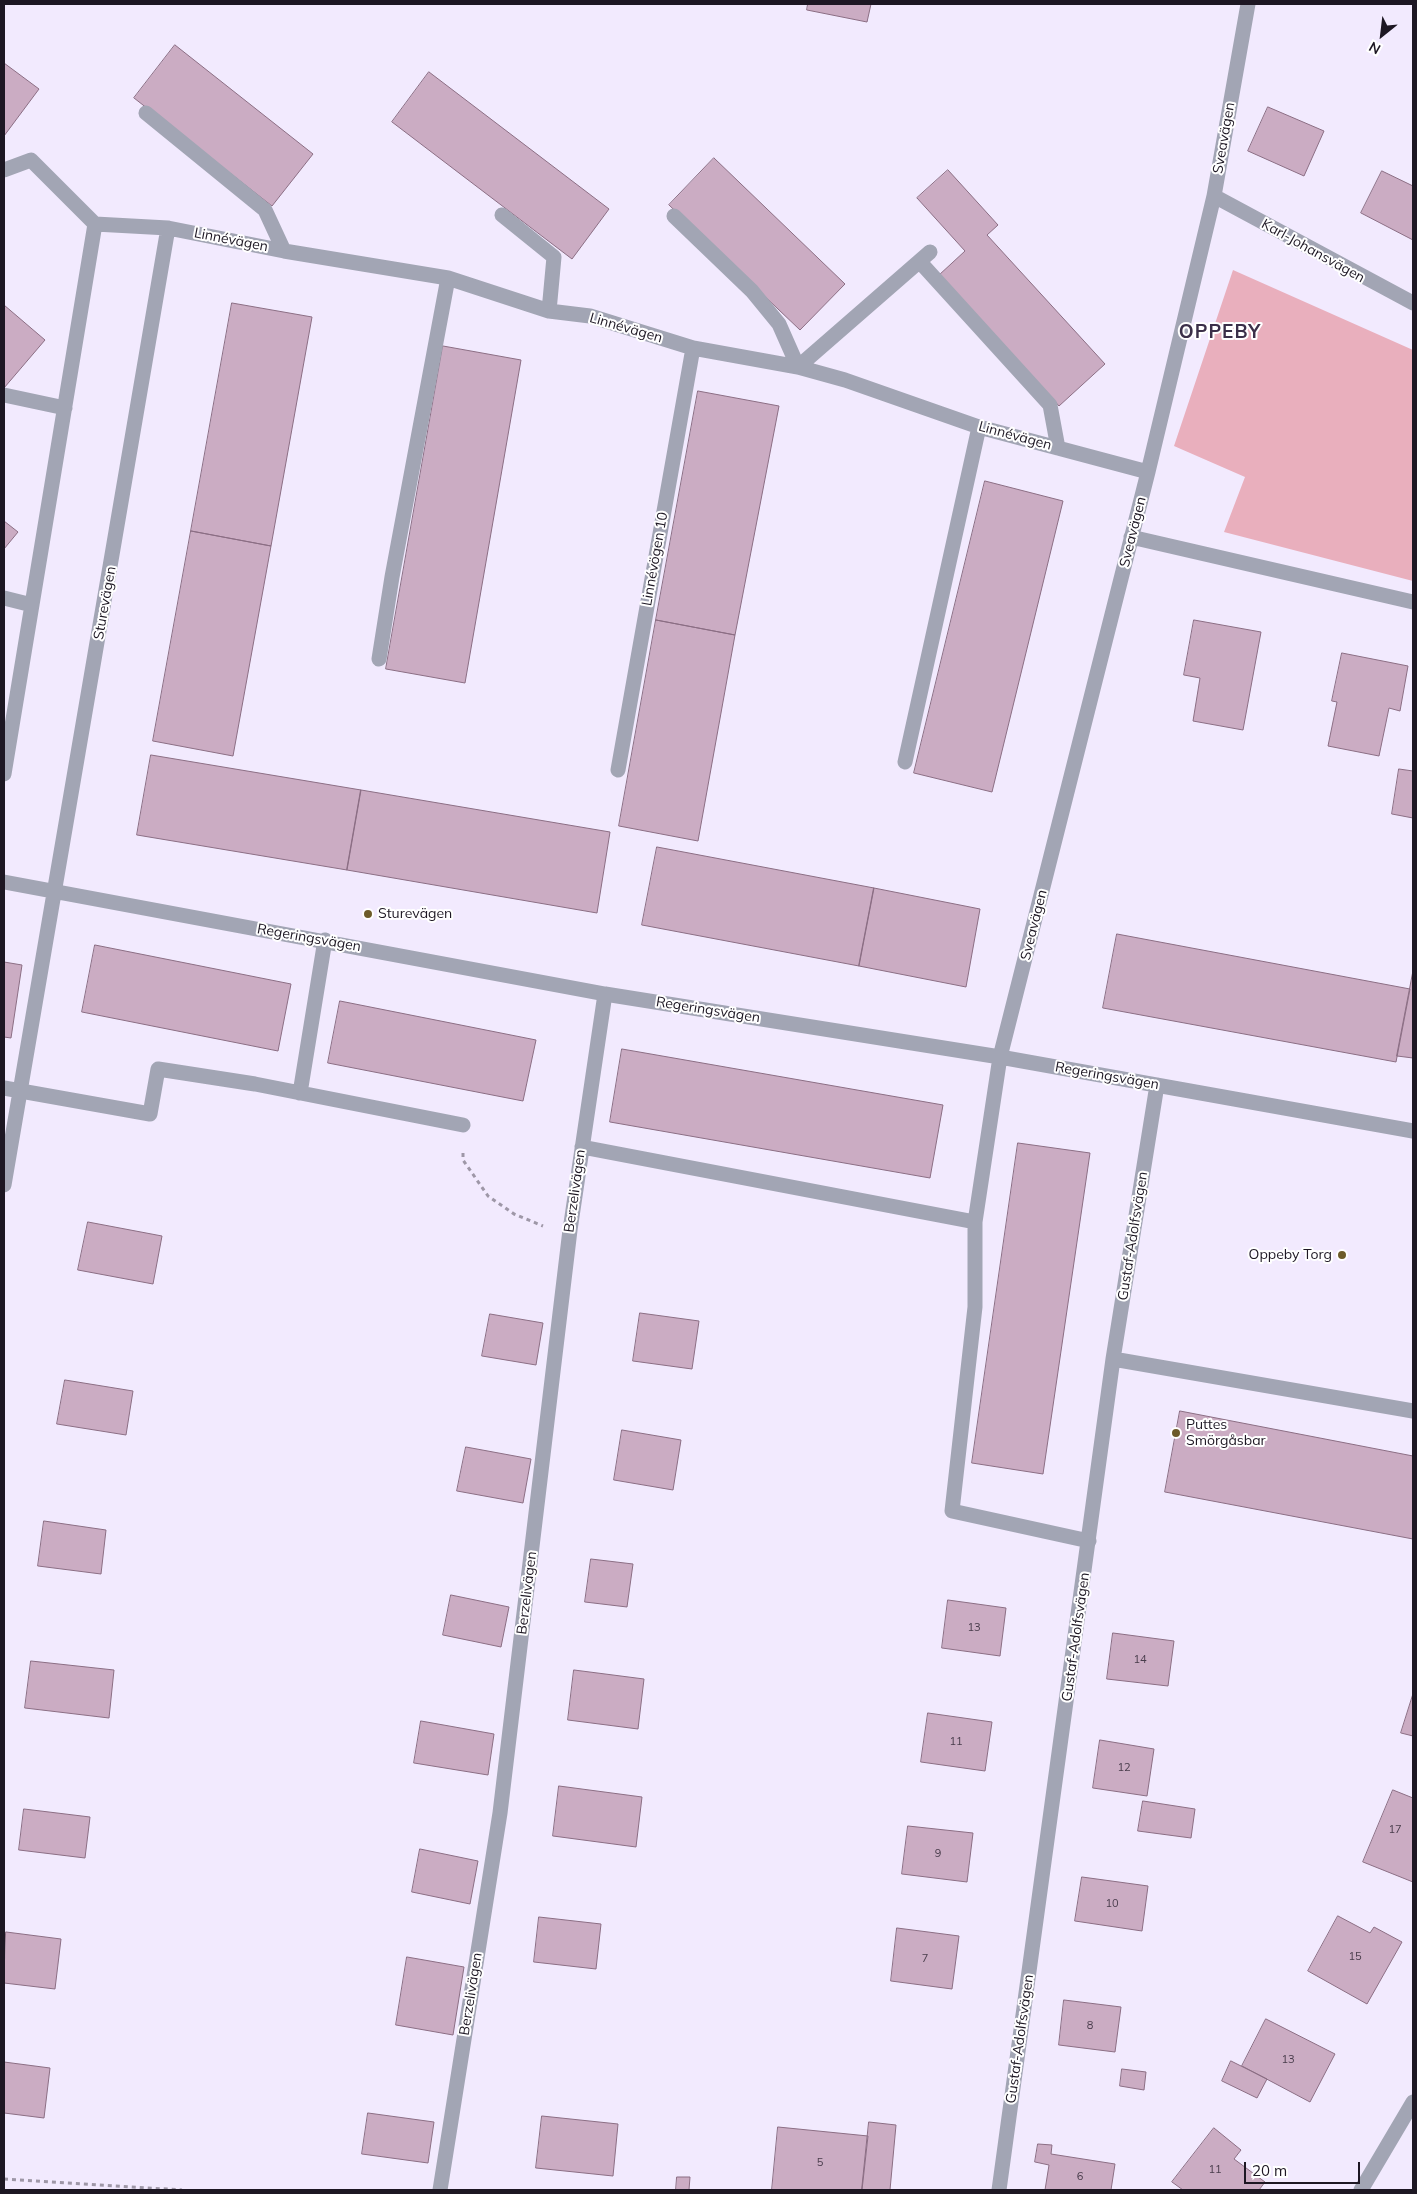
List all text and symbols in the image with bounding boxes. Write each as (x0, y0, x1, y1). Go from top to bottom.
north arrow (1357, 10, 1407, 60)
text: N (1366, 38, 1384, 59)
street label: Sveavägen (1209, 101, 1239, 175)
street label: Karl-Johansvägen (1258, 216, 1368, 286)
street label: Linnévägen (193, 225, 269, 255)
street label: Linnévägen (588, 310, 664, 346)
district label: OPPEBY (1178, 321, 1262, 343)
street label: Linnévägen (977, 418, 1053, 454)
street label: Sveavägen (1116, 495, 1150, 569)
street label: Linnévögen 10 (638, 511, 672, 607)
street label: Sturevägen (90, 565, 120, 641)
street label: Sveavägen (1017, 888, 1051, 962)
place label: Sturevägen (378, 906, 452, 922)
marker: Sturevägen (362, 908, 374, 920)
street label: Regeringsvägen (256, 921, 362, 955)
street label: Regeringsvägen (655, 993, 761, 1027)
street label: Regeringsvägen (1054, 1059, 1160, 1093)
street label: Berzelivägen (561, 1148, 589, 1234)
street label: Gustaf-Adolfsvägen (1115, 1170, 1151, 1302)
place label: Oppeby Torg (1249, 1247, 1332, 1263)
marker: Oppeby Torg (1336, 1249, 1348, 1261)
place label: Puttes Smörgåsbar (1186, 1417, 1266, 1450)
marker: Puttes Smörgåsbar (1170, 1427, 1182, 1439)
street label: Berzelivägen (514, 1550, 540, 1636)
street label: Gustaf-Adolfsvägen (1059, 1571, 1093, 1703)
house number: 13 (967, 1621, 981, 1635)
house number: 14 (1133, 1653, 1147, 1667)
house number: 11 (949, 1735, 963, 1749)
house number: 12 (1117, 1761, 1131, 1775)
house number: 17 (1388, 1823, 1402, 1837)
house number: 9 (935, 1847, 941, 1861)
house number: 10 (1105, 1897, 1119, 1911)
house number: 15 (1348, 1950, 1362, 1964)
street label: Berzelivägen (456, 1951, 486, 2037)
house number: 7 (922, 1952, 928, 1966)
street label: Gustaf-Adolfsvägen (1003, 1973, 1037, 2105)
house number: 8 (1087, 2019, 1093, 2033)
house number: 13 (1281, 2053, 1295, 2067)
scale bar (1247, 2152, 1363, 2184)
house number: 5 (817, 2156, 823, 2170)
text: 20 m (1252, 2161, 1287, 2180)
house number: 11 (1208, 2163, 1222, 2177)
house number: 6 (1077, 2170, 1083, 2184)

